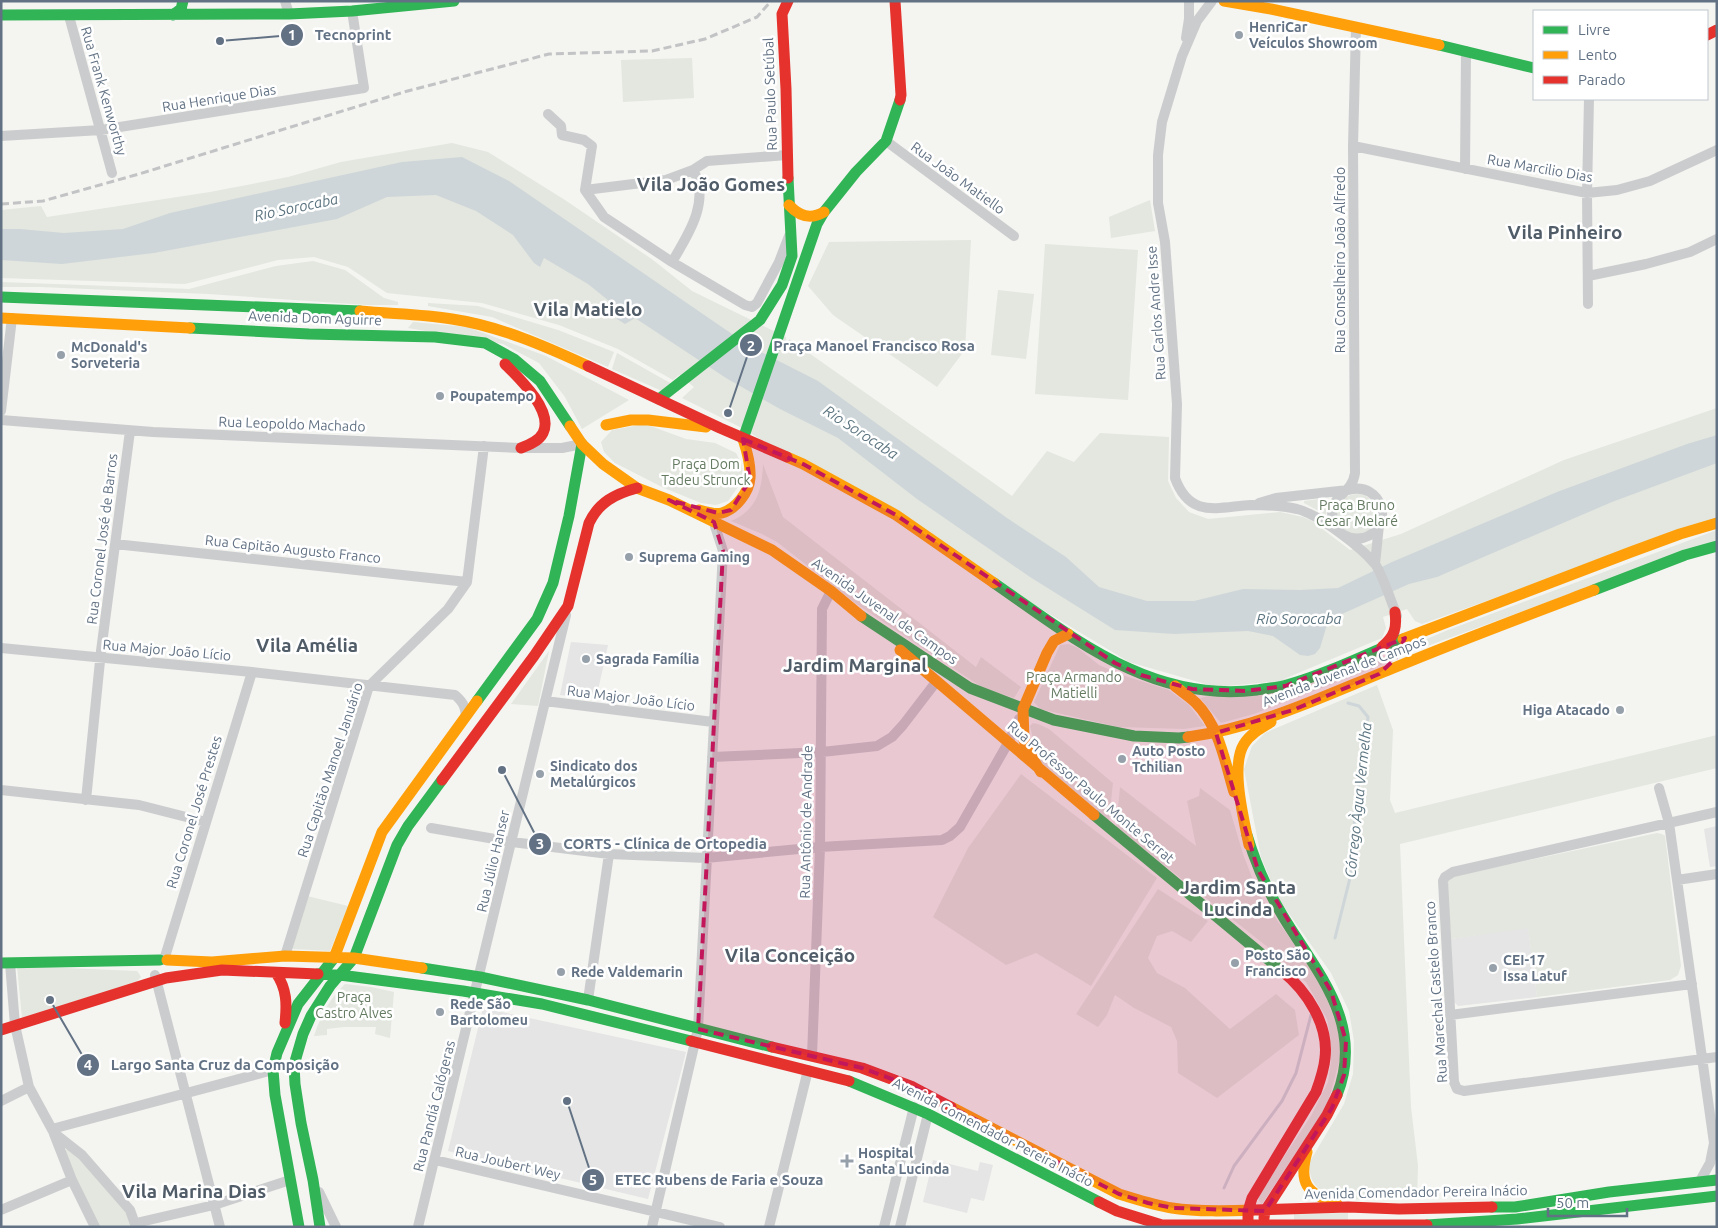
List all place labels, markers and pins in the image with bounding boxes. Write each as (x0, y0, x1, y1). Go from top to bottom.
place label: HenriCar Veículos Showroom (1249, 19, 1378, 51)
callout: Tecnoprint (279, 20, 401, 50)
marker: HenriCar Veículos Showroom (1233, 29, 1245, 41)
callout: Praça Manoel Francisco Rosa (738, 330, 985, 360)
place label: McDonald's Sorveteria (71, 339, 148, 371)
marker: McDonald's Sorveteria (55, 349, 67, 361)
place label: Poupatempo (450, 388, 534, 404)
marker: Poupatempo (434, 390, 446, 402)
place label: Suprema Gaming (639, 549, 750, 565)
marker: Suprema Gaming (623, 551, 635, 563)
place label: Sagrada Família (596, 651, 699, 667)
marker: Sagrada Família (580, 653, 592, 665)
place label: Higa Atacado (1523, 702, 1610, 718)
marker: Higa Atacado (1614, 704, 1626, 716)
place label: Auto Posto Tchilian (1132, 743, 1206, 775)
marker: Auto Posto Tchilian (1116, 753, 1128, 765)
place label: Sindicato dos Metalúrgicos (550, 758, 638, 790)
marker: Sindicato dos Metalúrgicos (534, 768, 546, 780)
callout: CORTS - Clínica de Ortopedia (528, 829, 777, 859)
place label: Posto São Francisco (1245, 947, 1310, 979)
place label: CEI-17 Issa Latuf (1503, 952, 1567, 984)
marker: Posto São Francisco (1229, 957, 1241, 969)
marker: CEI-17 Issa Latuf (1487, 962, 1499, 974)
place label: Rede Valdemarin (571, 964, 683, 980)
marker: Rede Valdemarin (555, 966, 567, 978)
place label: Rede São Bartolomeu (450, 996, 528, 1028)
marker: Rede São Bartolomeu (434, 1006, 446, 1018)
callout: Largo Santa Cruz da Composição (75, 1050, 349, 1080)
place label: Hospital Santa Lucinda (858, 1145, 949, 1177)
marker: Hospital Santa Lucinda (840, 1154, 854, 1168)
callout: ETEC Rubens de Faria e Souza (580, 1165, 834, 1195)

